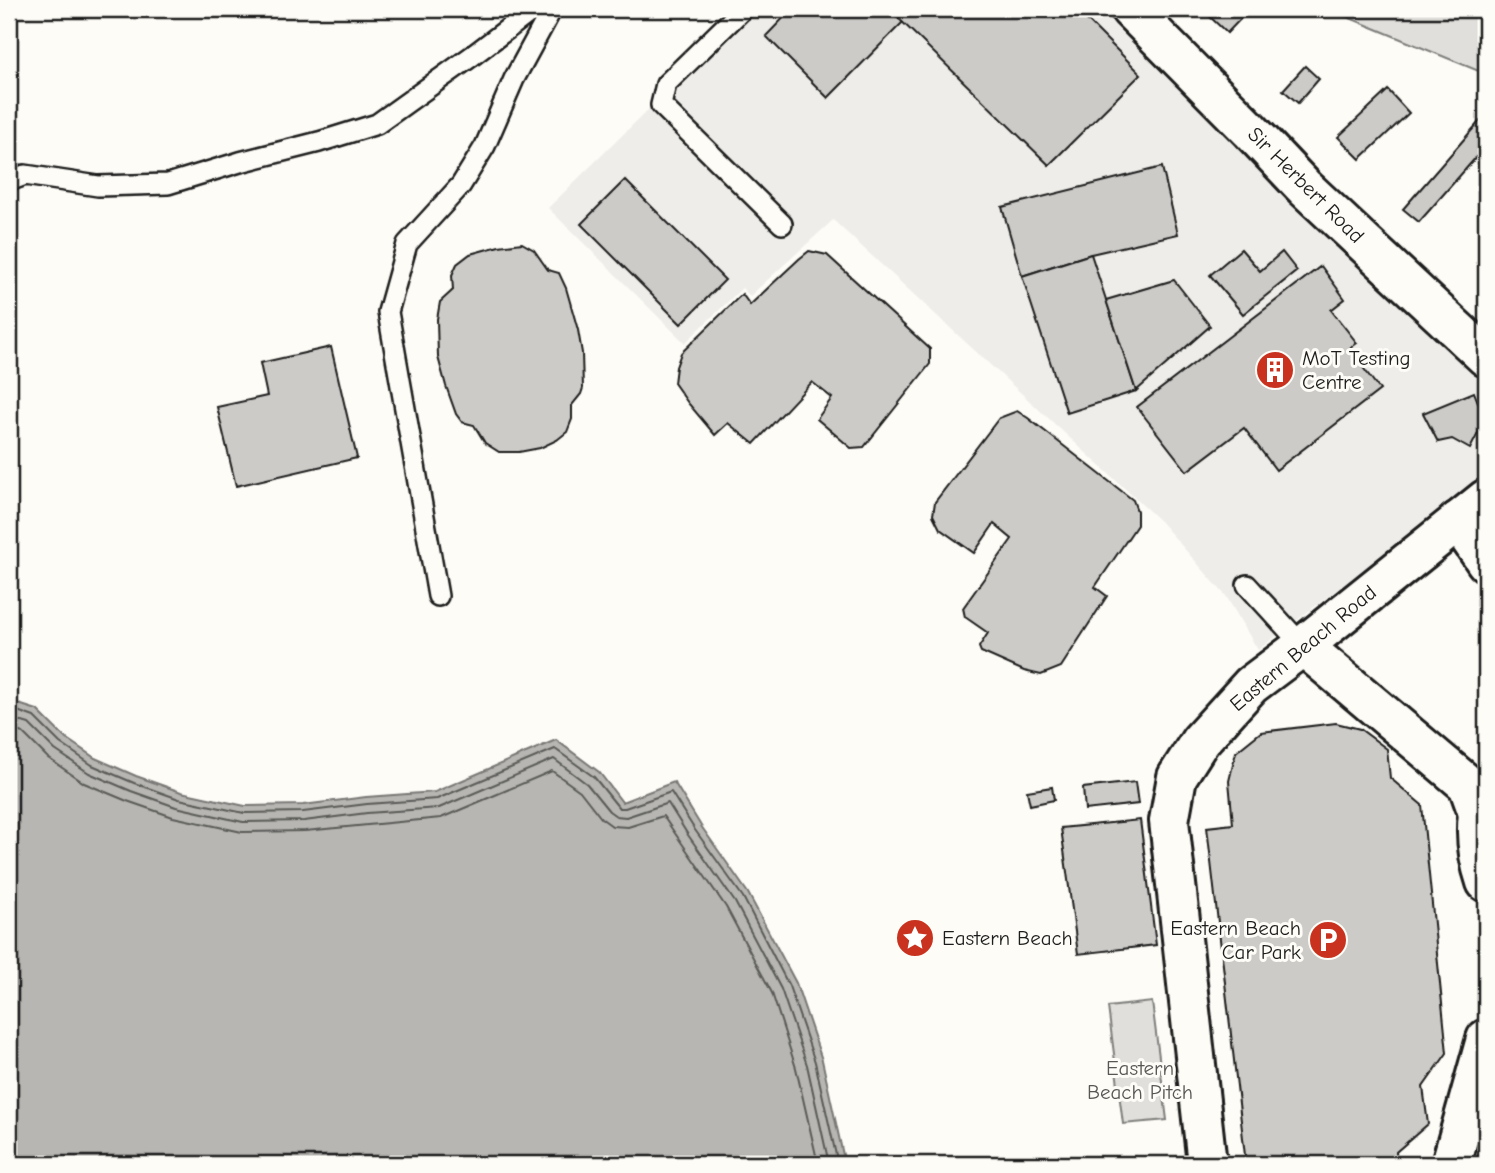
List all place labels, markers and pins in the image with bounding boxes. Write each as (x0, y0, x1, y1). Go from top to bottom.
place label: MoT Testing Centre (1302, 346, 1411, 394)
building icon: MoT Testing Centre (1254, 349, 1296, 391)
place label: Eastern Beach Car Park (1170, 916, 1301, 964)
place icon: Eastern Beach (894, 917, 936, 959)
parking icon: Eastern Beach Car Park (1307, 919, 1349, 961)
place label: Eastern Beach (942, 926, 1073, 950)

